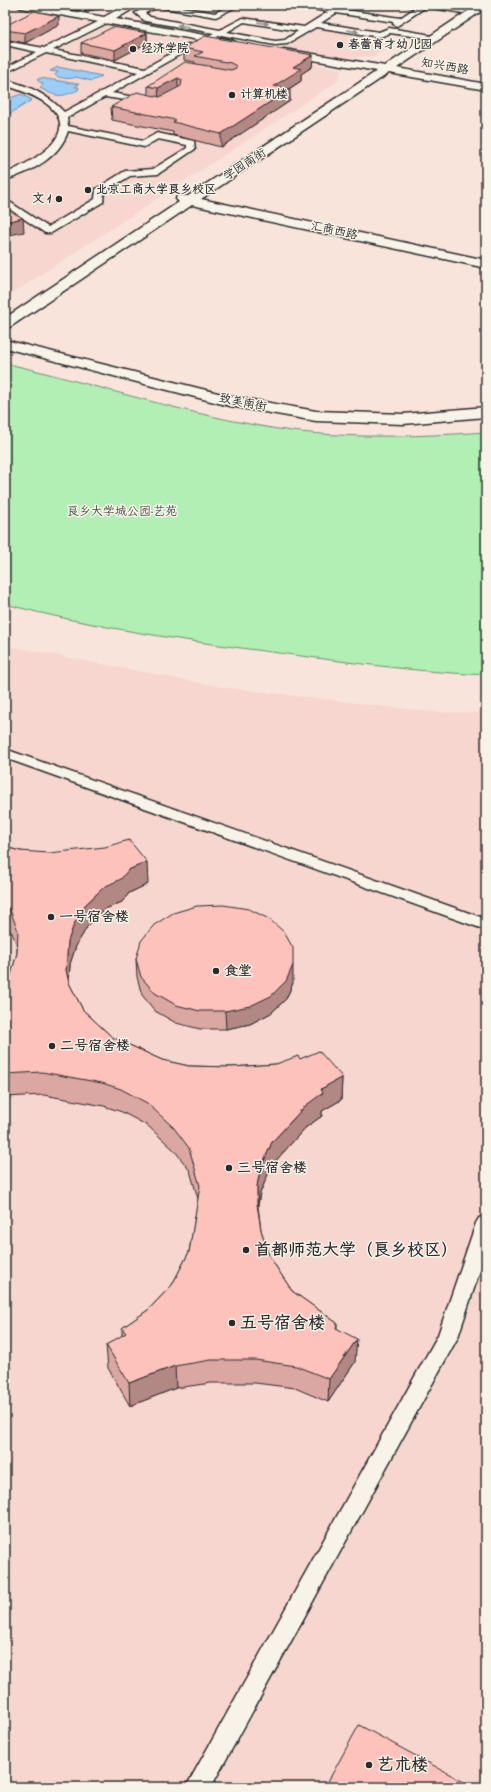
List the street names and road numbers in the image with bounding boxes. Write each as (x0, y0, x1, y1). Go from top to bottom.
street label: 知兴西路 (420, 54, 470, 80)
street label: 学园南街 (220, 144, 270, 186)
street label: 汇商西路 (309, 217, 359, 245)
street label: 致美南街 (218, 390, 268, 416)

